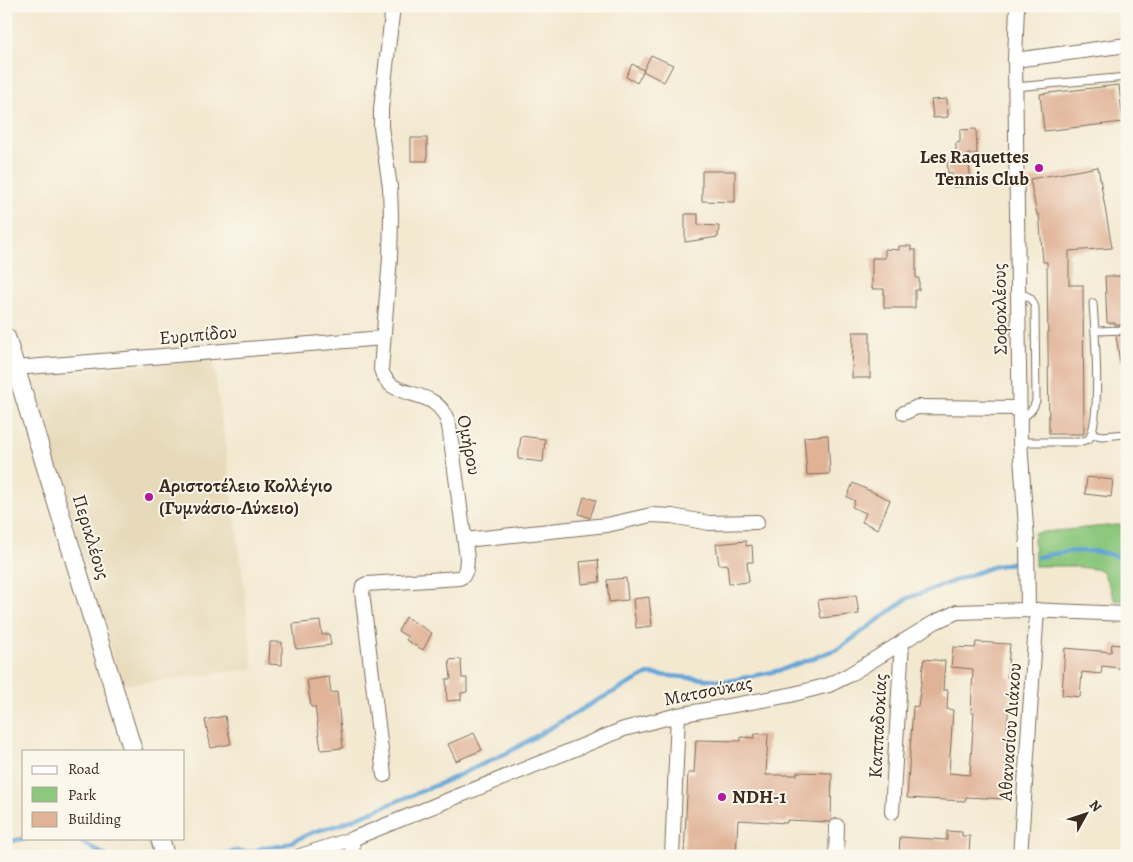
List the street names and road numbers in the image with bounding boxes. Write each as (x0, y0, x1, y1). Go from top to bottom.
street label: Σοφοκλέους (986, 263, 1014, 355)
street label: Ευριπίδου (158, 319, 238, 351)
street label: Ομήρου (450, 413, 488, 477)
street label: Περικλέους (66, 491, 116, 583)
street label: Αθανασίου Διάκου (992, 662, 1028, 803)
street label: Ματσούκας (662, 670, 755, 712)
street label: Καππαδοκίας (862, 673, 894, 779)

